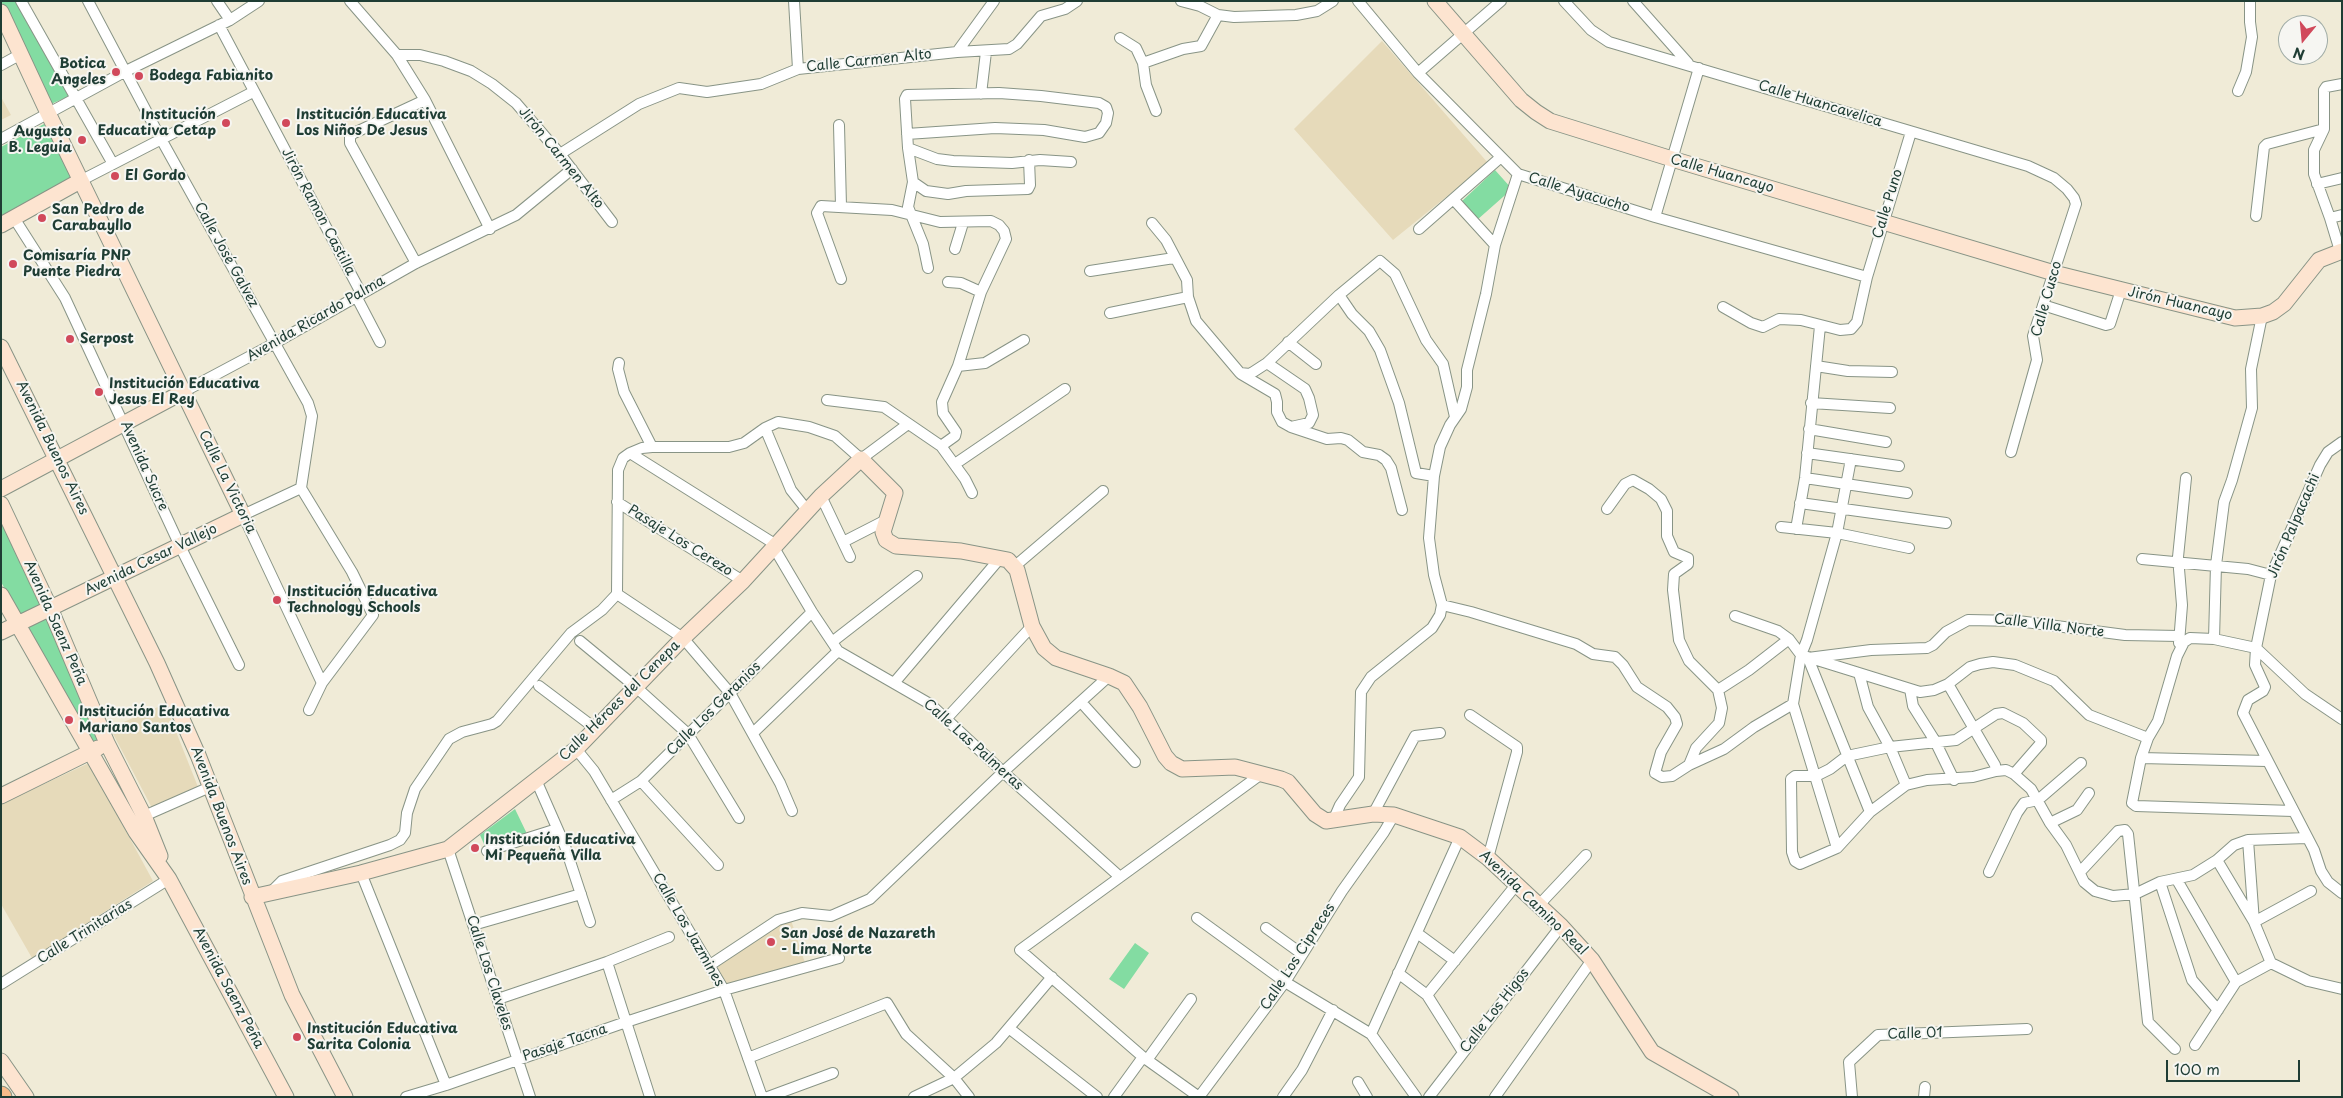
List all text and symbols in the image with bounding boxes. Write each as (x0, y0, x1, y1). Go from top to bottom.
north arrow (2278, 15, 2328, 65)
text: N (2290, 42, 2307, 66)
street label: Calle Carmen Alto (805, 46, 933, 76)
place label: Botica Angeles (51, 56, 106, 88)
marker: Botica Angeles (110, 66, 122, 78)
place label: Bodega Fabianito (149, 68, 273, 84)
marker: Bodega Fabianito (133, 70, 145, 82)
street label: Calle Huancavelica (1756, 77, 1884, 131)
street label: Jirón Carmen Alto (515, 104, 607, 212)
place label: Institución Educativa Cetap (98, 107, 216, 140)
place label: Institución Educativa Los Niños De Jesus (296, 107, 447, 140)
marker: Institución Educativa Cetap (220, 117, 232, 129)
marker: Institución Educativa Los Niños De Jesus (280, 117, 292, 129)
place label: Augusto B. Leguia (9, 124, 72, 156)
marker: Augusto B. Leguia (76, 134, 88, 146)
street label: Jirón Ramon Castilla (277, 146, 359, 278)
street label: Calle Huancayo (1668, 151, 1776, 197)
street label: Calle Puno (1869, 167, 1907, 241)
place label: El Gordo (125, 168, 186, 184)
marker: El Gordo (109, 170, 121, 182)
street label: Calle Ayacucho (1526, 170, 1632, 216)
street label: Calle José Galvez (190, 200, 262, 310)
place label: San Pedro de Carabayllo (52, 202, 144, 234)
marker: San Pedro de Carabayllo (36, 212, 48, 224)
place label: Comisaría PNP Puente Piedra (23, 248, 131, 280)
marker: Comisaría PNP Puente Piedra (7, 258, 19, 270)
street label: Calle Cusco (2028, 259, 2066, 339)
street label: Avenida Ricardo Palma (244, 273, 388, 365)
street label: Jirón Huancayo (2126, 284, 2234, 324)
place label: Serpost (80, 331, 134, 347)
marker: Serpost (64, 333, 76, 345)
place label: Institución Educativa Jesus El Rey (109, 376, 260, 408)
street label: Avenida Buenos Aires (12, 378, 92, 518)
marker: Institución Educativa Jesus El Rey (93, 386, 105, 398)
street label: Avenida Sucre (117, 418, 171, 514)
street label: Calle La Victoria (195, 428, 259, 536)
street label: Jirón Palpacachi (2264, 471, 2324, 581)
street label: Pasaje Los Cerezo (624, 502, 736, 580)
street label: Avenida Cesar Vallejo (82, 521, 220, 599)
street label: Avenida Saenz Peña (20, 558, 90, 688)
place label: Institución Educativa Technology Schools (287, 584, 438, 616)
marker: Institución Educativa Technology Schools (271, 594, 283, 606)
street label: Calle Villa Norte (1993, 611, 2105, 641)
street label: Calle Héroes del Cenepa (556, 637, 684, 765)
street label: Calle Los Geranios (664, 659, 764, 759)
street label: Calle Las Palmeras (920, 696, 1026, 794)
place label: Institución Educativa Mariano Santos (79, 704, 230, 736)
marker: Institución Educativa Mariano Santos (63, 714, 75, 726)
street label: Avenida Buenos Aires (187, 744, 255, 888)
place label: Institución Educativa Mi Pequeña Villa (485, 832, 636, 864)
marker: Institución Educativa Mi Pequeña Villa (469, 842, 481, 854)
street label: Avenida Camino Real (1476, 847, 1590, 959)
street label: Calle Los Jazmines (649, 870, 727, 990)
street label: Calle Trinitarias (35, 896, 135, 968)
street label: Calle Los Cipreces (1257, 900, 1339, 1014)
street label: Calle Los Claveles (462, 913, 516, 1033)
street label: Avenida Saenz Peña (189, 924, 267, 1052)
place label: San José de Nazareth - Lima Norte (781, 926, 936, 959)
marker: San José de Nazareth - Lima Norte (765, 936, 777, 948)
street label: Calle Los Higos (1457, 966, 1533, 1056)
place label: Institución Educativa Sarita Colonia (307, 1021, 458, 1054)
street label: Pasaje Tacna (521, 1021, 609, 1065)
street label: Calle 01 (1887, 1025, 1943, 1043)
marker: Institución Educativa Sarita Colonia (291, 1031, 303, 1043)
scale bar (2168, 1050, 2302, 1082)
text: 100 m (2174, 1057, 2220, 1080)

